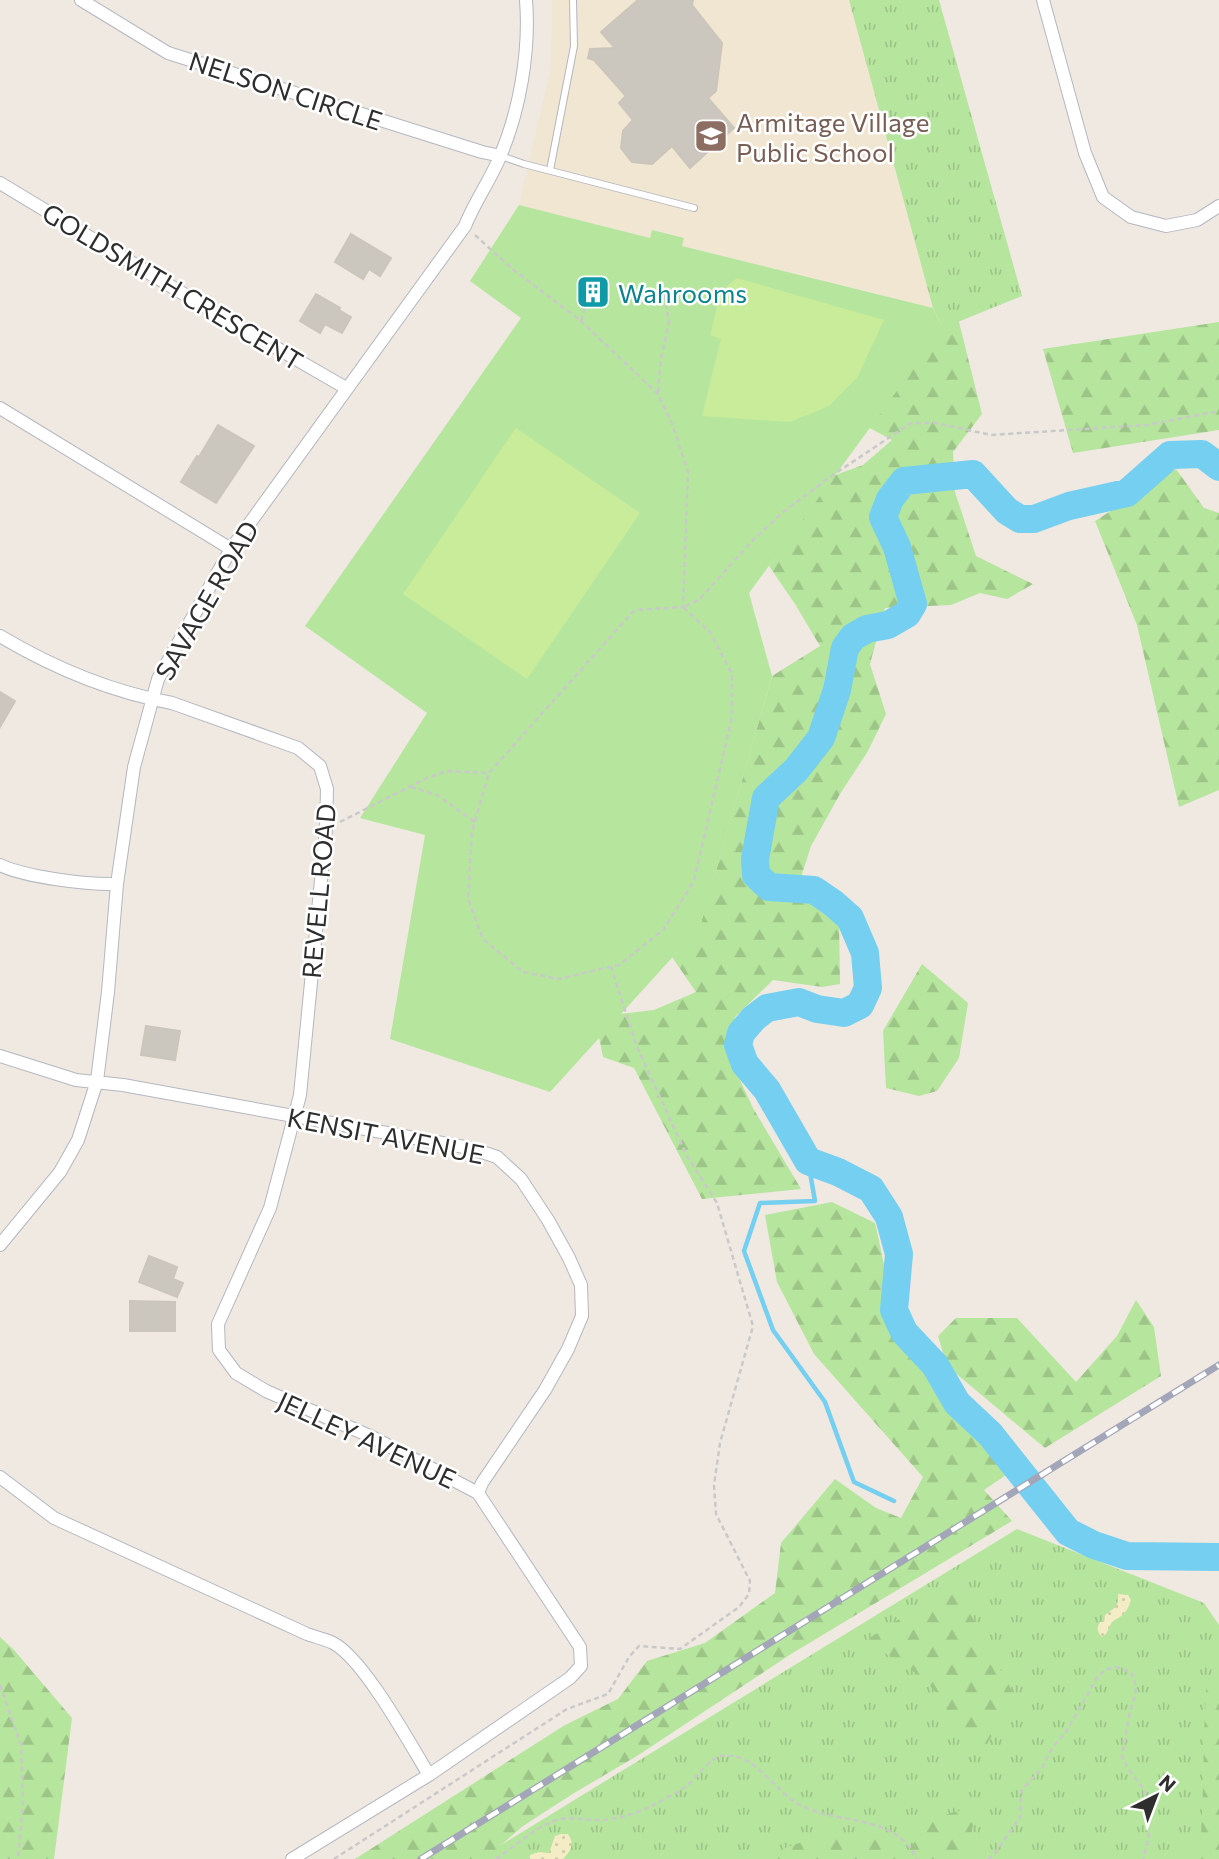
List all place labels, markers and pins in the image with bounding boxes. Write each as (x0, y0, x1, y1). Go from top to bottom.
place label: Armitage Village Public School (736, 106, 929, 167)
school or university icon: Armitage Village Public School (692, 117, 730, 155)
building icon: Wahrooms (574, 273, 612, 311)
place label: Wahrooms (618, 277, 747, 308)

